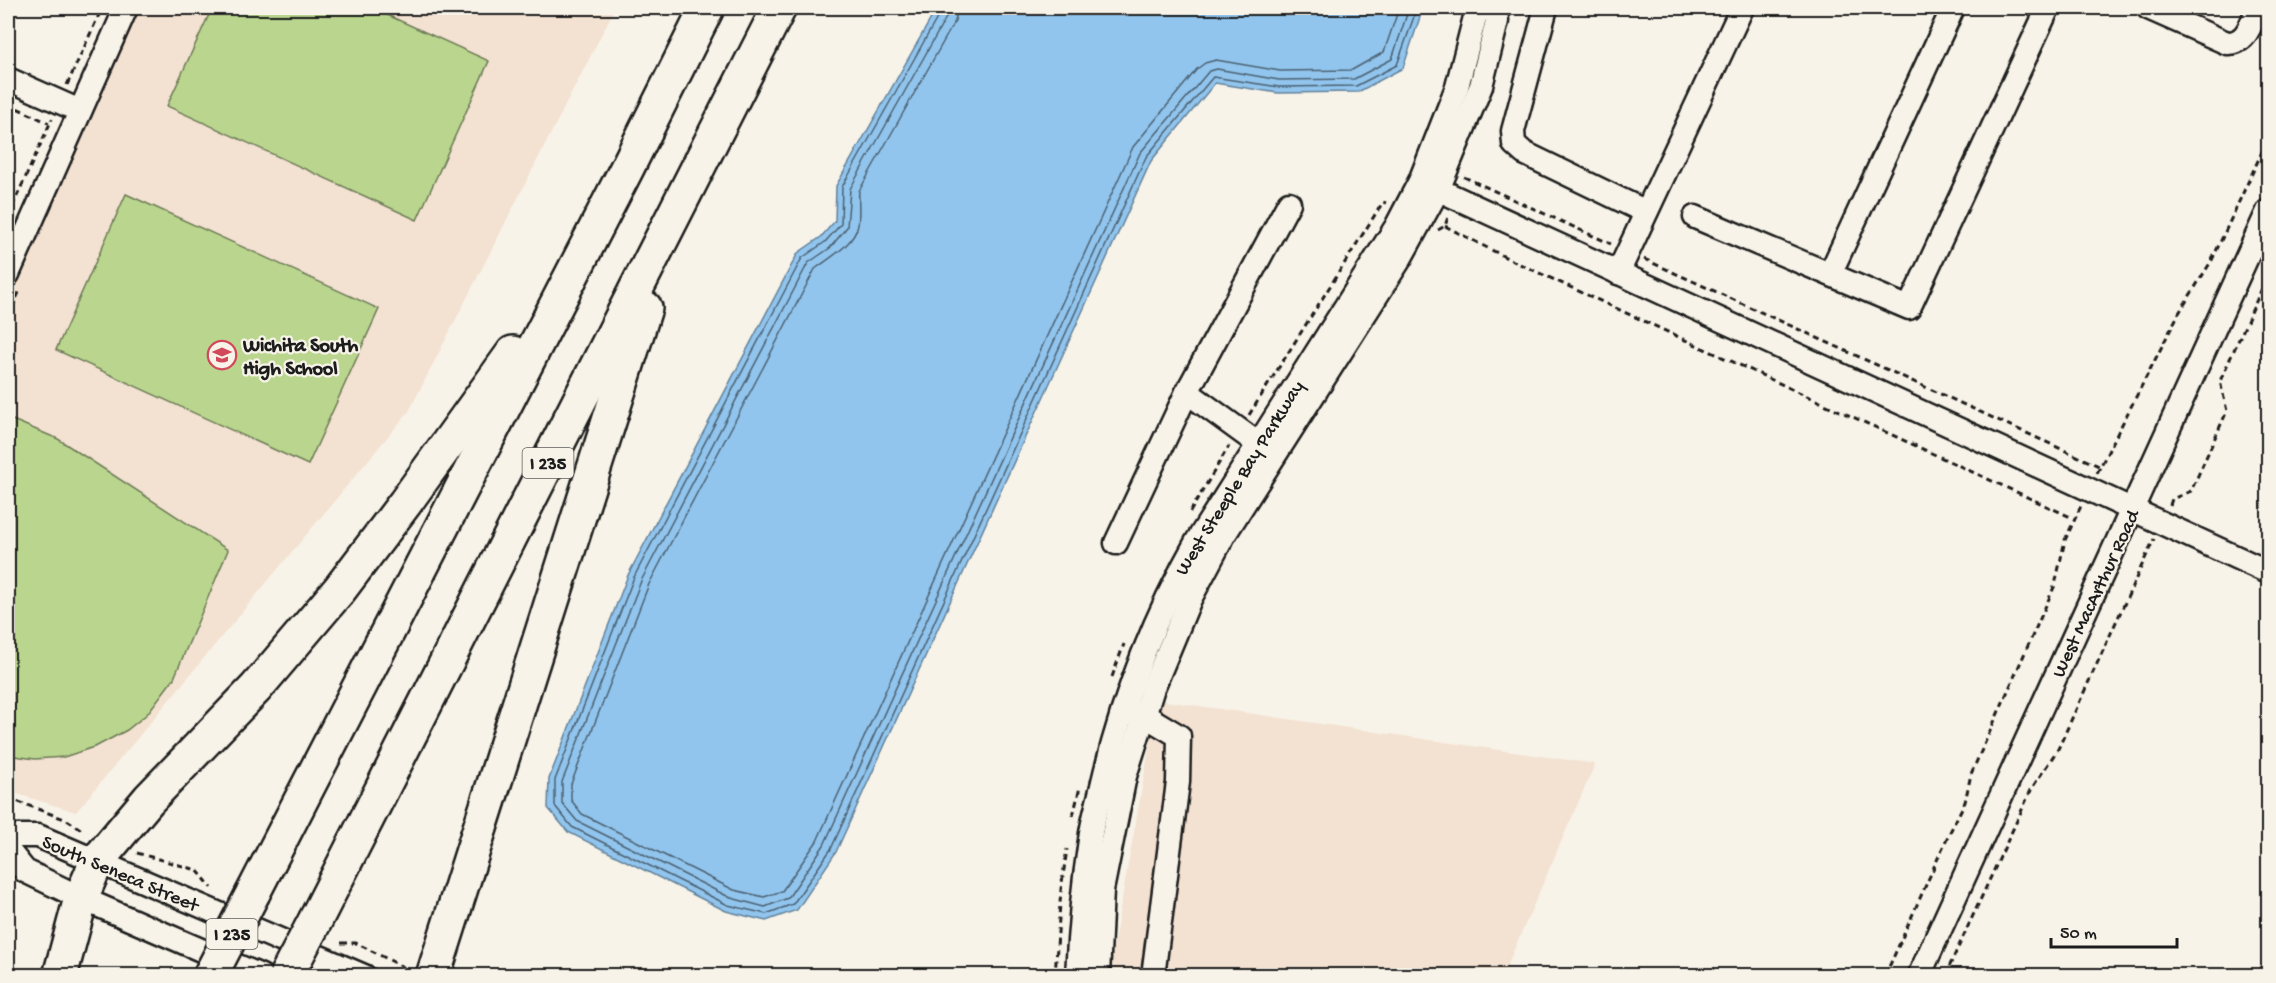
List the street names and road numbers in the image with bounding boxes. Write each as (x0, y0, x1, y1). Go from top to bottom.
street label: West Steeple Bay Parkway (1171, 377, 1311, 581)
road number: I 235 (522, 448, 574, 478)
street label: West MacArthur Road (2048, 505, 2147, 682)
street label: South Seneca Street (38, 832, 203, 919)
road number: I 235 (206, 919, 258, 949)

